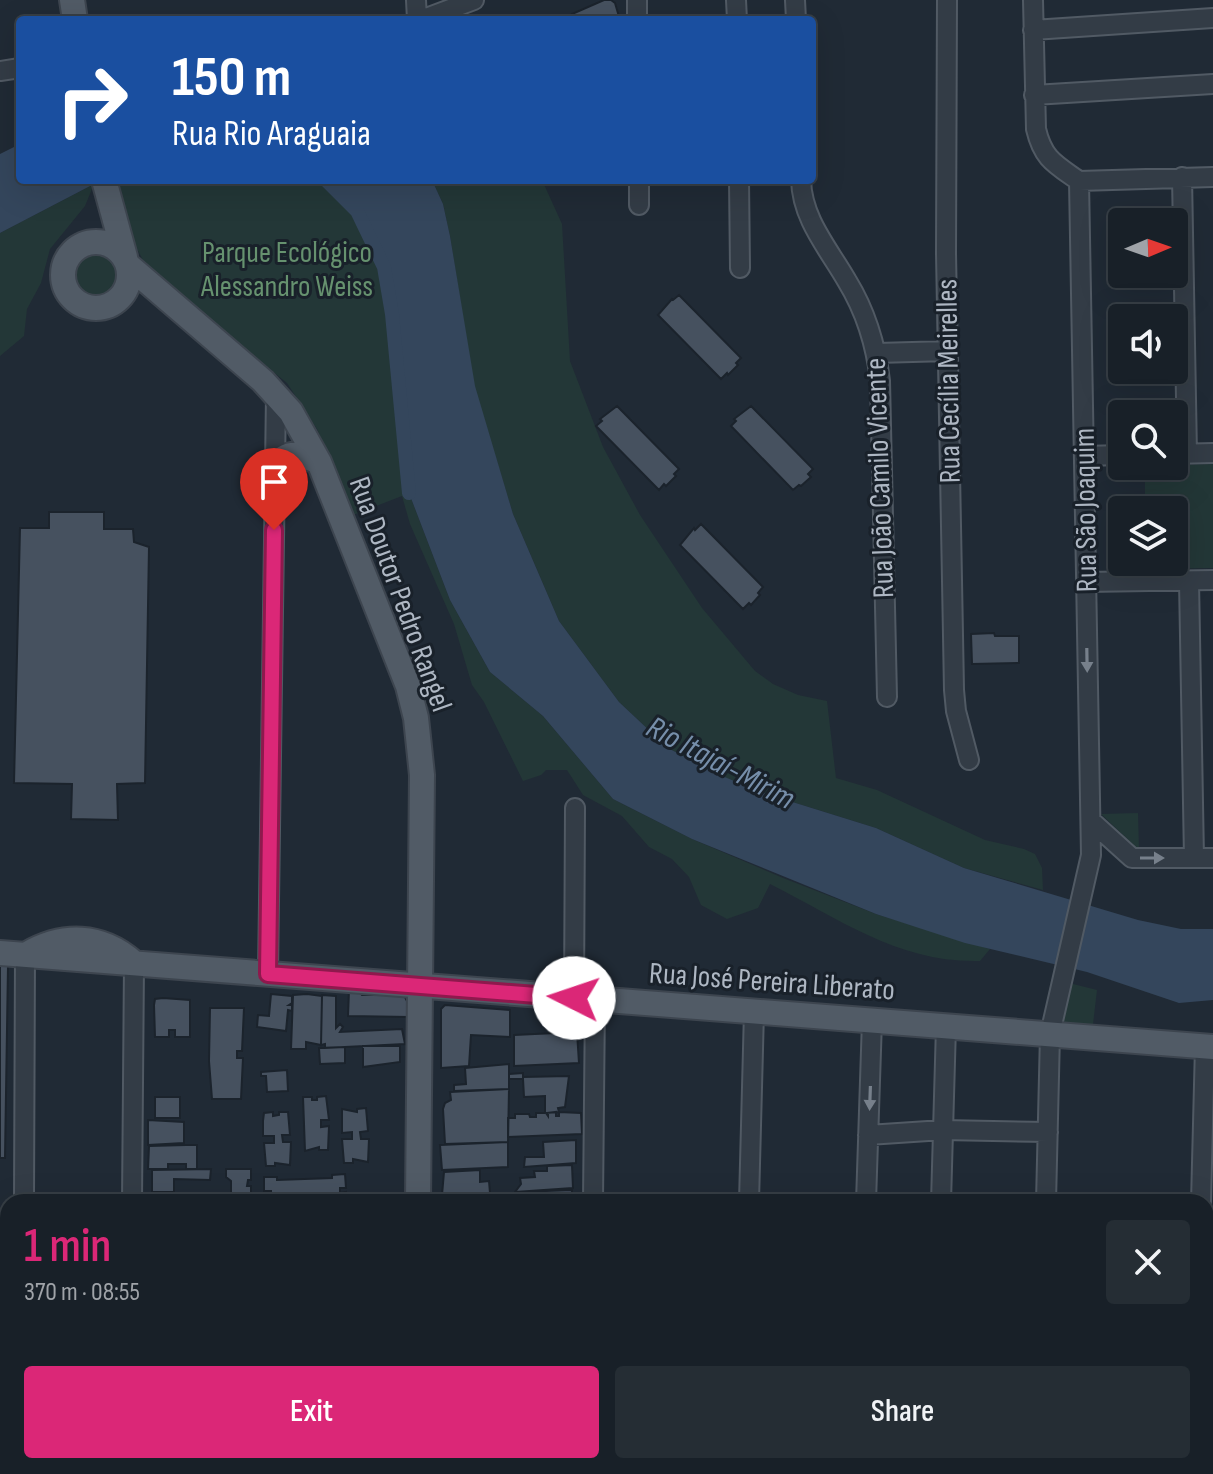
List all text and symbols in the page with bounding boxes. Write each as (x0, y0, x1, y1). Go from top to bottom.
text: 150 m (172, 45, 291, 112)
icon: right (40, 48, 144, 152)
text: Rua Rio Araguaia (172, 113, 371, 156)
north arrow (1108, 208, 1188, 288)
map controls (1108, 208, 1188, 576)
park label: Parque Ecológico Alessandro Weiss (200, 235, 373, 305)
street label: Rua Cecília Meirelles (929, 278, 969, 483)
button: sound (1108, 304, 1188, 384)
street label: Rua João Camilo Vicente (858, 357, 902, 599)
button: search (1108, 400, 1188, 480)
street label: Rua São Joaquim (1067, 428, 1105, 592)
pin (240, 448, 308, 530)
icon: arrive (252, 460, 296, 504)
street label: Rua Doutor Pedro Rangel (341, 472, 459, 717)
button: layers (1108, 496, 1188, 576)
one-way arrow (1081, 648, 1094, 673)
water label: Rio Itajaí-Mirim (640, 708, 801, 819)
one-way arrow (1140, 852, 1165, 864)
street label: Rua José Pereira Liberato (648, 955, 896, 1009)
position arrow (532, 956, 616, 1040)
one-way arrow (863, 1086, 876, 1111)
text: 1 min (24, 1218, 111, 1275)
button: close (1106, 1220, 1190, 1304)
text: 370 m · 08:55 (24, 1277, 140, 1308)
button: Exit (24, 1366, 599, 1458)
button: Share (615, 1366, 1190, 1458)

